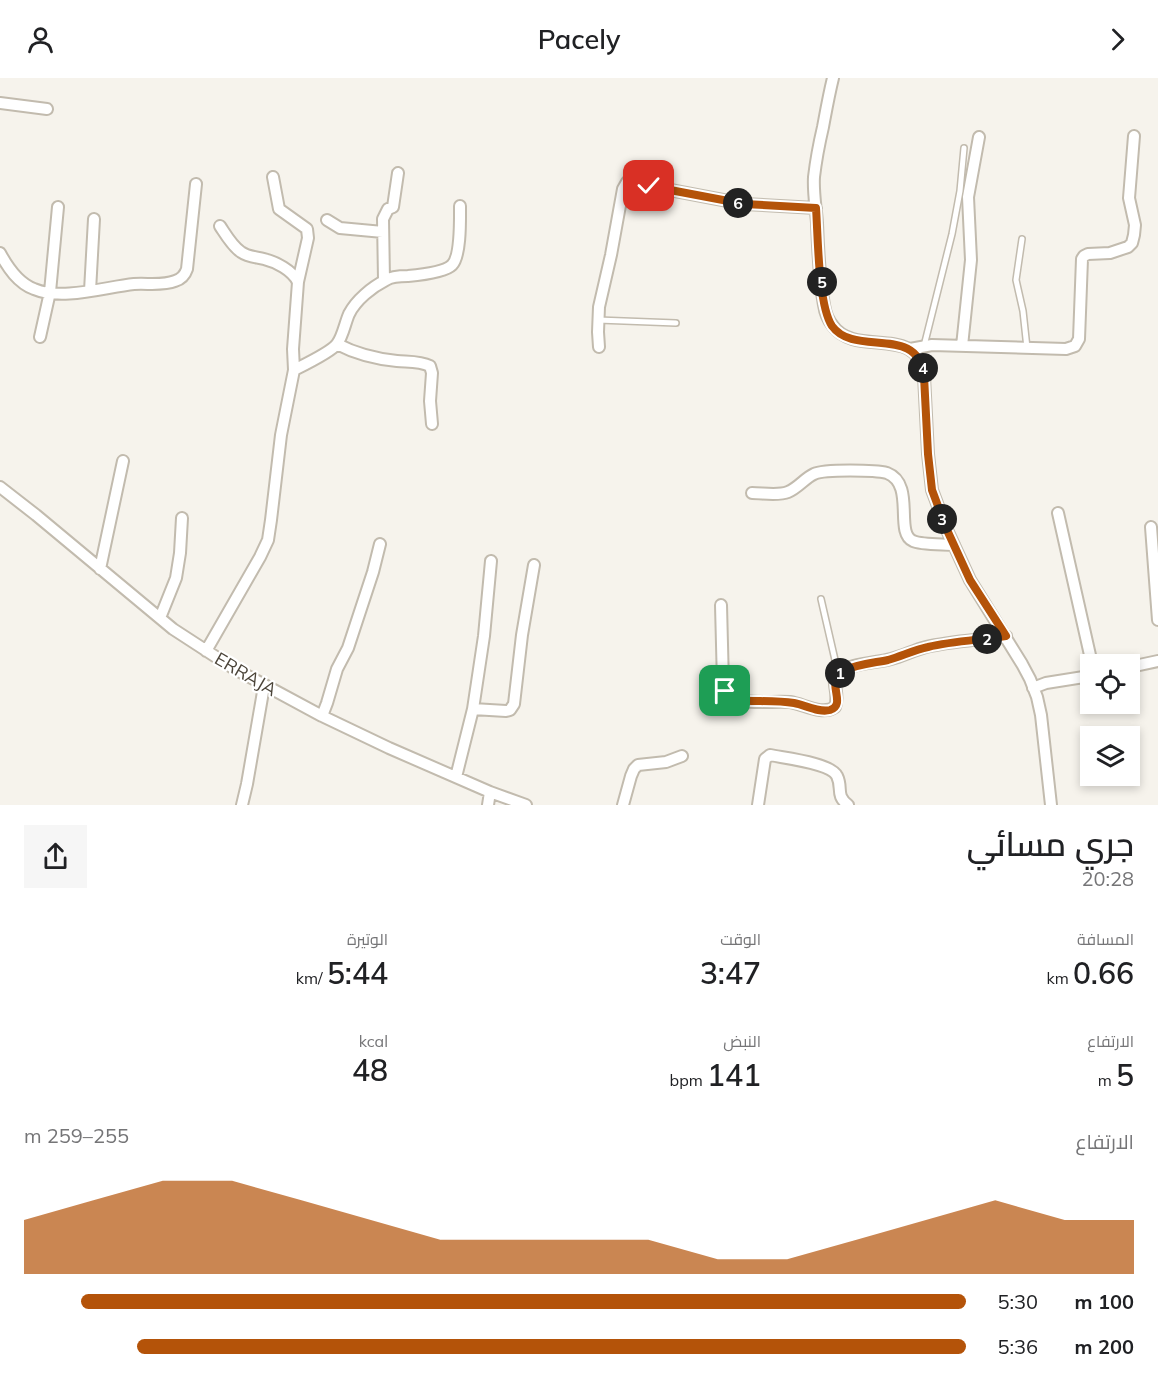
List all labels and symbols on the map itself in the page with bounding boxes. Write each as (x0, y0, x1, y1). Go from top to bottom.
pin (623, 160, 674, 211)
pin: 6 (723, 188, 753, 218)
pin: 5 (807, 267, 837, 297)
pin: 4 (908, 353, 938, 383)
pin: 3 (927, 504, 957, 534)
pin: 2 (972, 624, 1002, 654)
street label: ERRAJA (211, 647, 281, 701)
pin: 1 (825, 658, 855, 688)
pin (699, 665, 750, 716)

